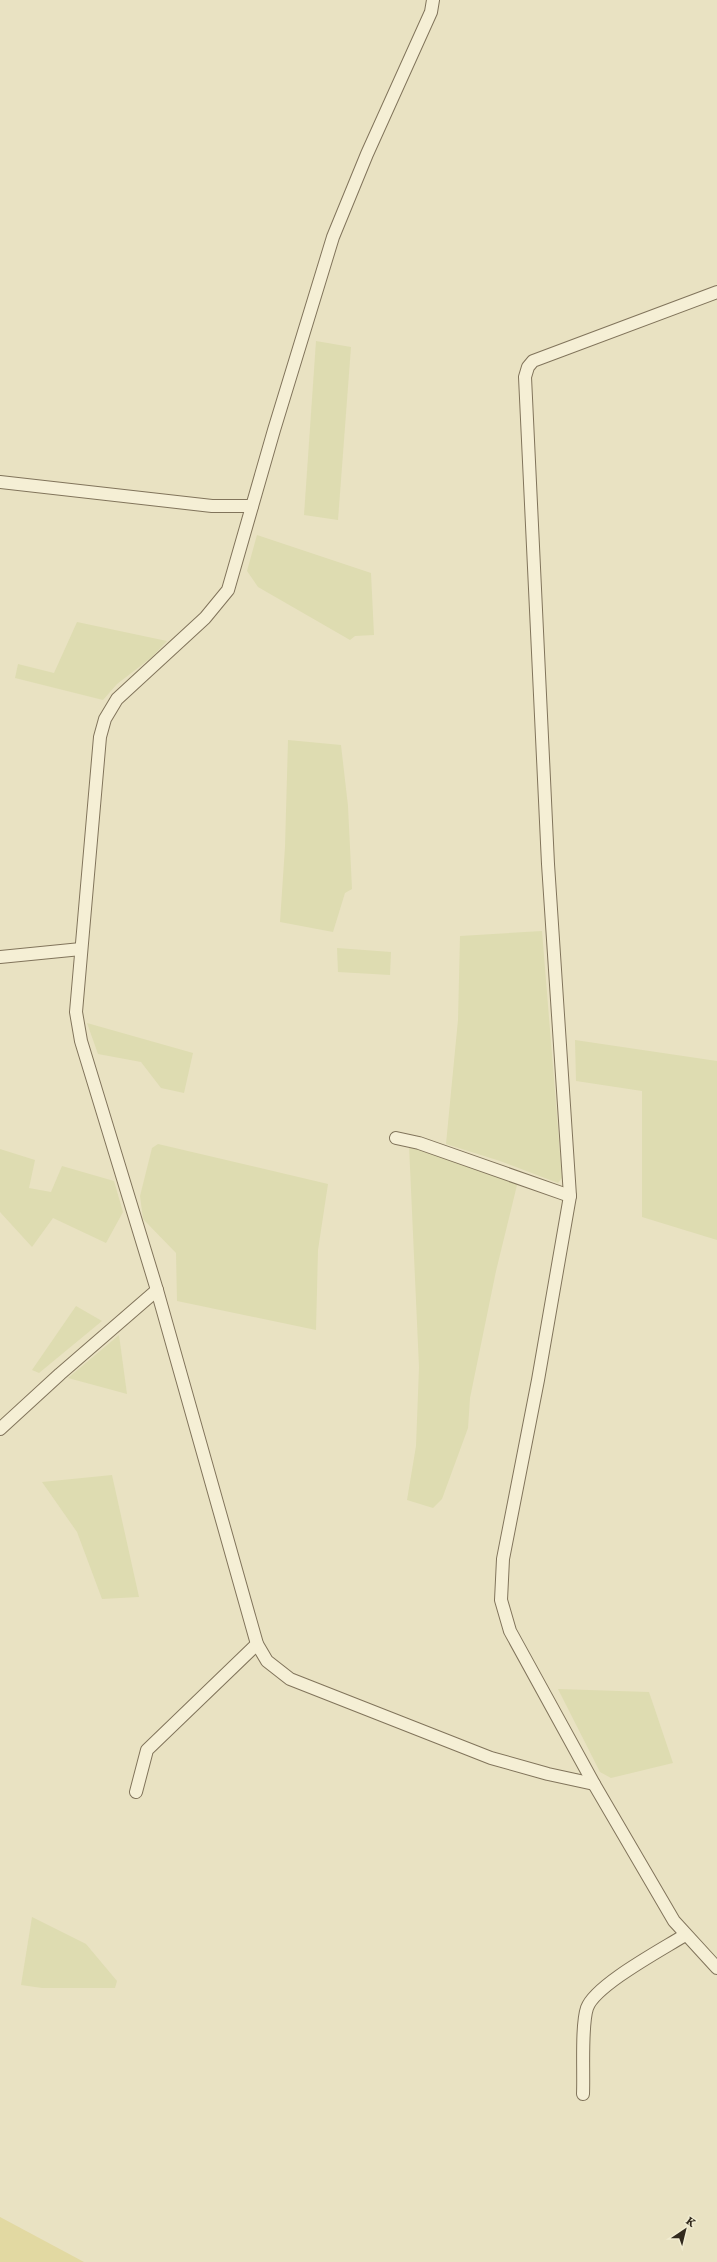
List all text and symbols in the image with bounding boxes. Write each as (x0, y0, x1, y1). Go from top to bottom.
north arrow (665, 2210, 705, 2250)
text: K (683, 2212, 700, 2230)

